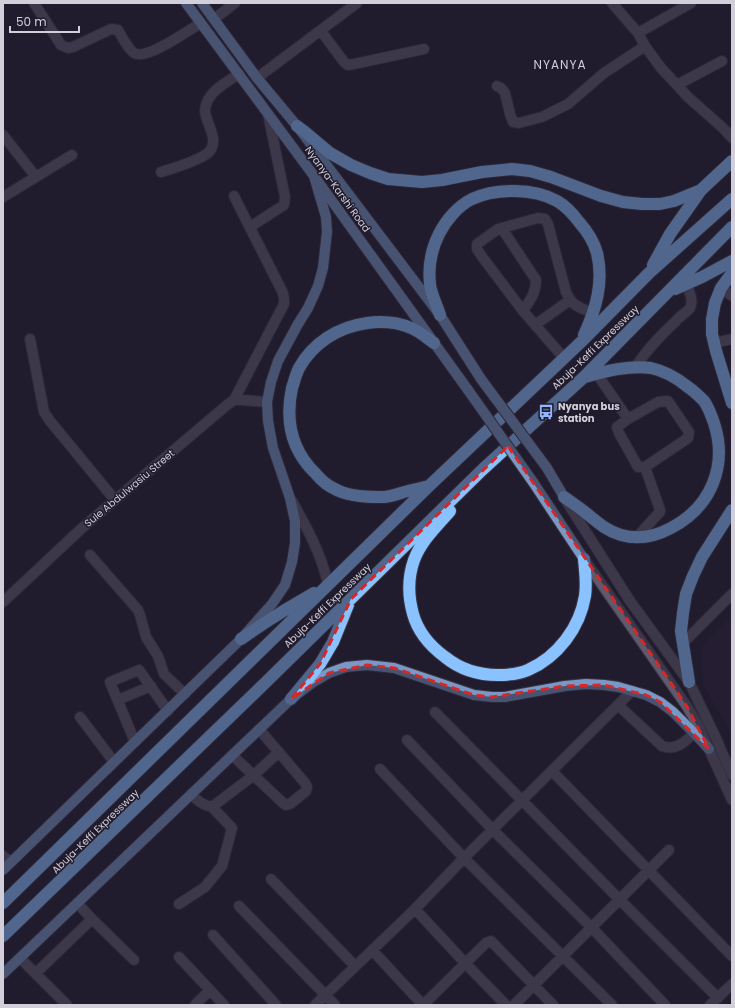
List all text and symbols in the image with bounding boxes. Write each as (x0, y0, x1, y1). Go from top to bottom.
scale bar (10, 8, 79, 34)
text: 50 m (16, 13, 47, 30)
district label: NYANYA (533, 56, 587, 73)
street label: Nyanya-Karshi Road (301, 143, 374, 235)
street label: Abuja-Keffi Expressway (548, 301, 643, 393)
place label: Nyanya bus station (558, 399, 620, 426)
bus stop icon: Nyanya bus station (537, 403, 555, 421)
street label: Sule Abdulwasiu Street (81, 446, 178, 531)
street label: Abuja-Keffi Expressway (280, 559, 375, 651)
street label: Abuja-Keffi Expressway (48, 785, 143, 877)

